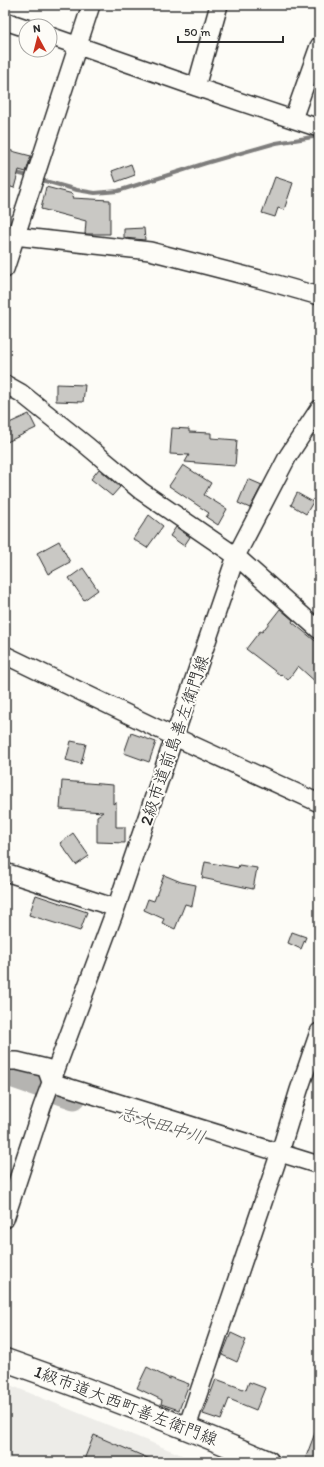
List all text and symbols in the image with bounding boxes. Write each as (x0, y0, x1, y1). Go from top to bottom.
north arrow (18, 18, 58, 58)
scale bar (178, 18, 283, 44)
text: N (32, 22, 41, 35)
text: 50 m (184, 25, 210, 39)
street label: 2級市道前島善左衛門線 (135, 652, 213, 828)
water label: 志太田中川 (116, 1101, 208, 1149)
street label: 1級市道大西町善左衛門線 (31, 1361, 221, 1449)

